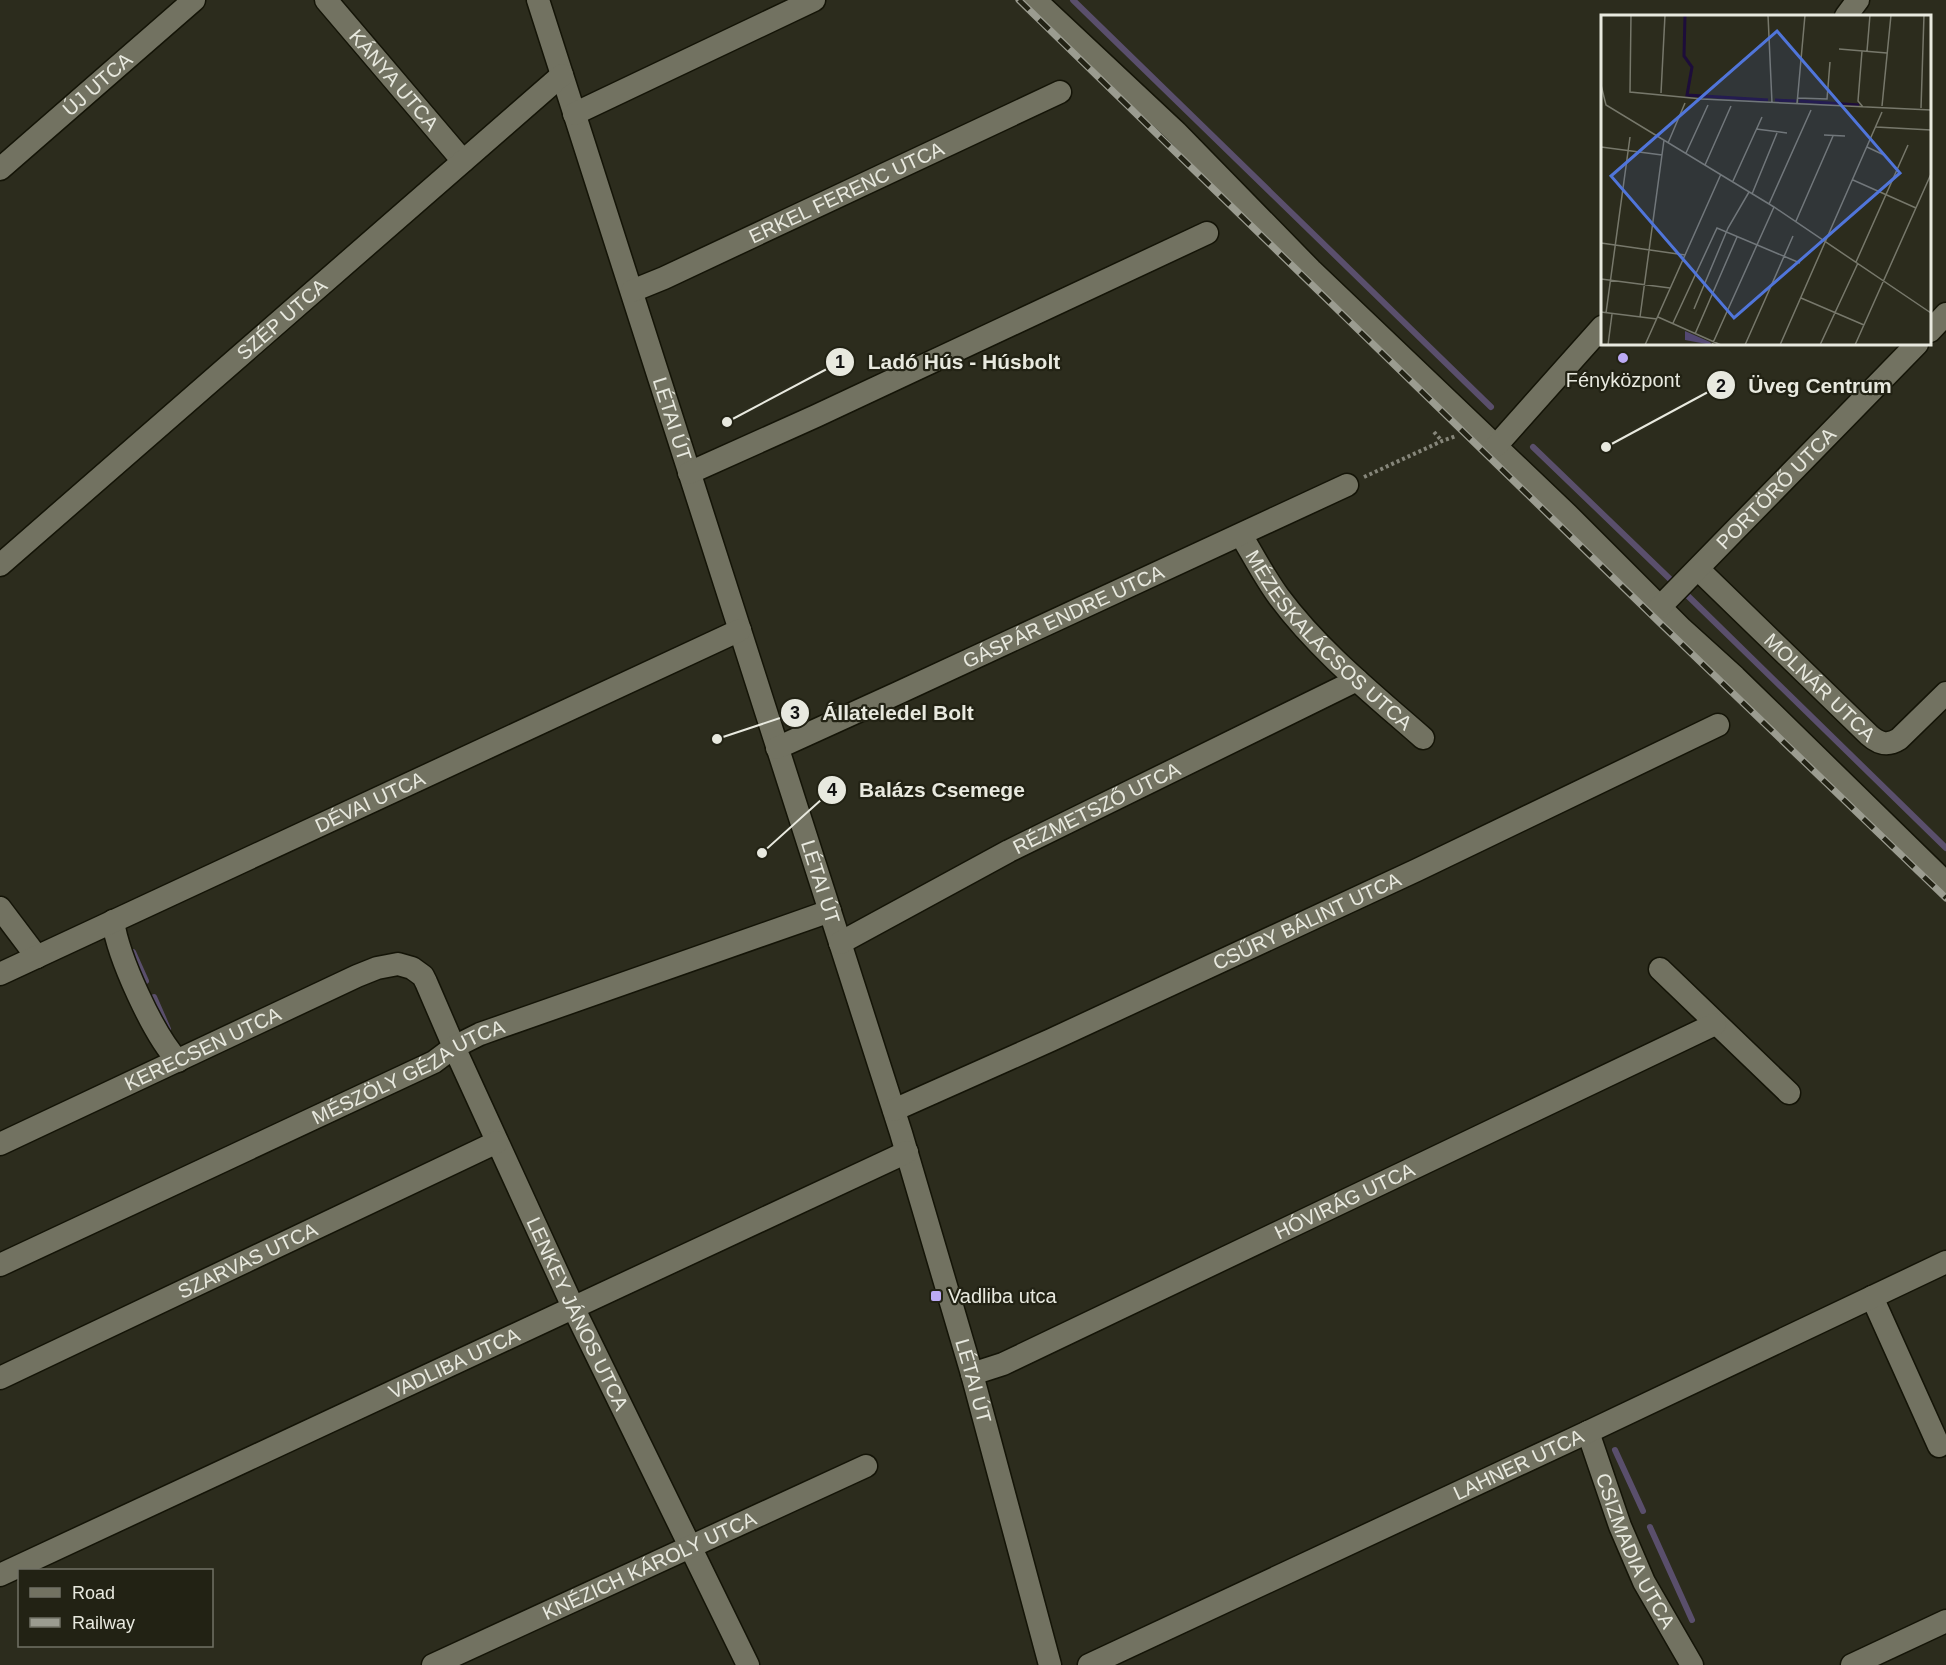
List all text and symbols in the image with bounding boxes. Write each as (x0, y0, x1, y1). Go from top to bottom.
inset map (1601, 15, 1931, 345)
street label: KÁNYA UTCA (345, 25, 443, 135)
street label: ÚJ UTCA (58, 48, 137, 120)
street label: ERKEL FERENC UTCA (745, 137, 948, 248)
street label: SZÉP UTCA (232, 274, 332, 364)
callout: Ladó Hús - Húsbolt (825, 342, 1072, 381)
text: Ladó Hús - Húsbolt (868, 350, 1060, 373)
marker: Fényközpont (1616, 351, 1630, 365)
text: 1 (835, 352, 845, 372)
callout: Üveg Centrum (1706, 366, 1903, 405)
place label: Fényközpont (1566, 369, 1681, 391)
text: Üveg Centrum (1748, 374, 1892, 397)
street label: LÉTAI ÚT (649, 375, 696, 463)
text: 2 (1716, 376, 1726, 396)
street label: PORTÖRŐ UTCA (1712, 423, 1841, 553)
street label: MÉZESKALÁCSOS UTCA (1241, 546, 1417, 735)
street label: GÁSPÁR ENDRE UTCA (959, 560, 1168, 672)
street label: MOLNÁR UTCA (1760, 629, 1880, 746)
callout: Állateledel Bolt (780, 693, 986, 732)
text: Állateledel Bolt (822, 701, 974, 724)
text: 3 (790, 703, 800, 723)
street label: RÉZMETSZŐ UTCA (1009, 757, 1184, 858)
street label: DÉVAI UTCA (312, 767, 429, 837)
callout: Balázs Csemege (817, 770, 1037, 809)
text: Balázs Csemege (859, 778, 1025, 801)
text: 4 (827, 780, 837, 800)
street label: LÉTAI ÚT (797, 837, 844, 926)
street label: CSŰRY BÁLINT UTCA (1209, 868, 1405, 974)
street label: KERECSEN UTCA (121, 1002, 285, 1095)
street label: MÉSZÖLY GÉZA UTCA (308, 1015, 508, 1129)
street label: HÓVIRÁG UTCA (1271, 1158, 1419, 1244)
street label: LENKEY JÁNOS UTCA (522, 1214, 633, 1414)
street label: SZARVAS UTCA (174, 1218, 321, 1303)
place label: Vadliba utca (948, 1285, 1057, 1307)
marker: Vadliba utca (929, 1289, 943, 1303)
street label: VADLIBA UTCA (385, 1323, 524, 1403)
street label: LÉTAI ÚT (951, 1336, 996, 1425)
street label: LAHNER UTCA (1450, 1424, 1588, 1504)
street label: CSIZMADIA UTCA (1592, 1470, 1680, 1633)
street label: KNÉZICH KÁROLY UTCA (539, 1507, 760, 1624)
legend (18, 1569, 213, 1647)
text: Road (72, 1583, 115, 1603)
text: Railway (72, 1613, 135, 1633)

